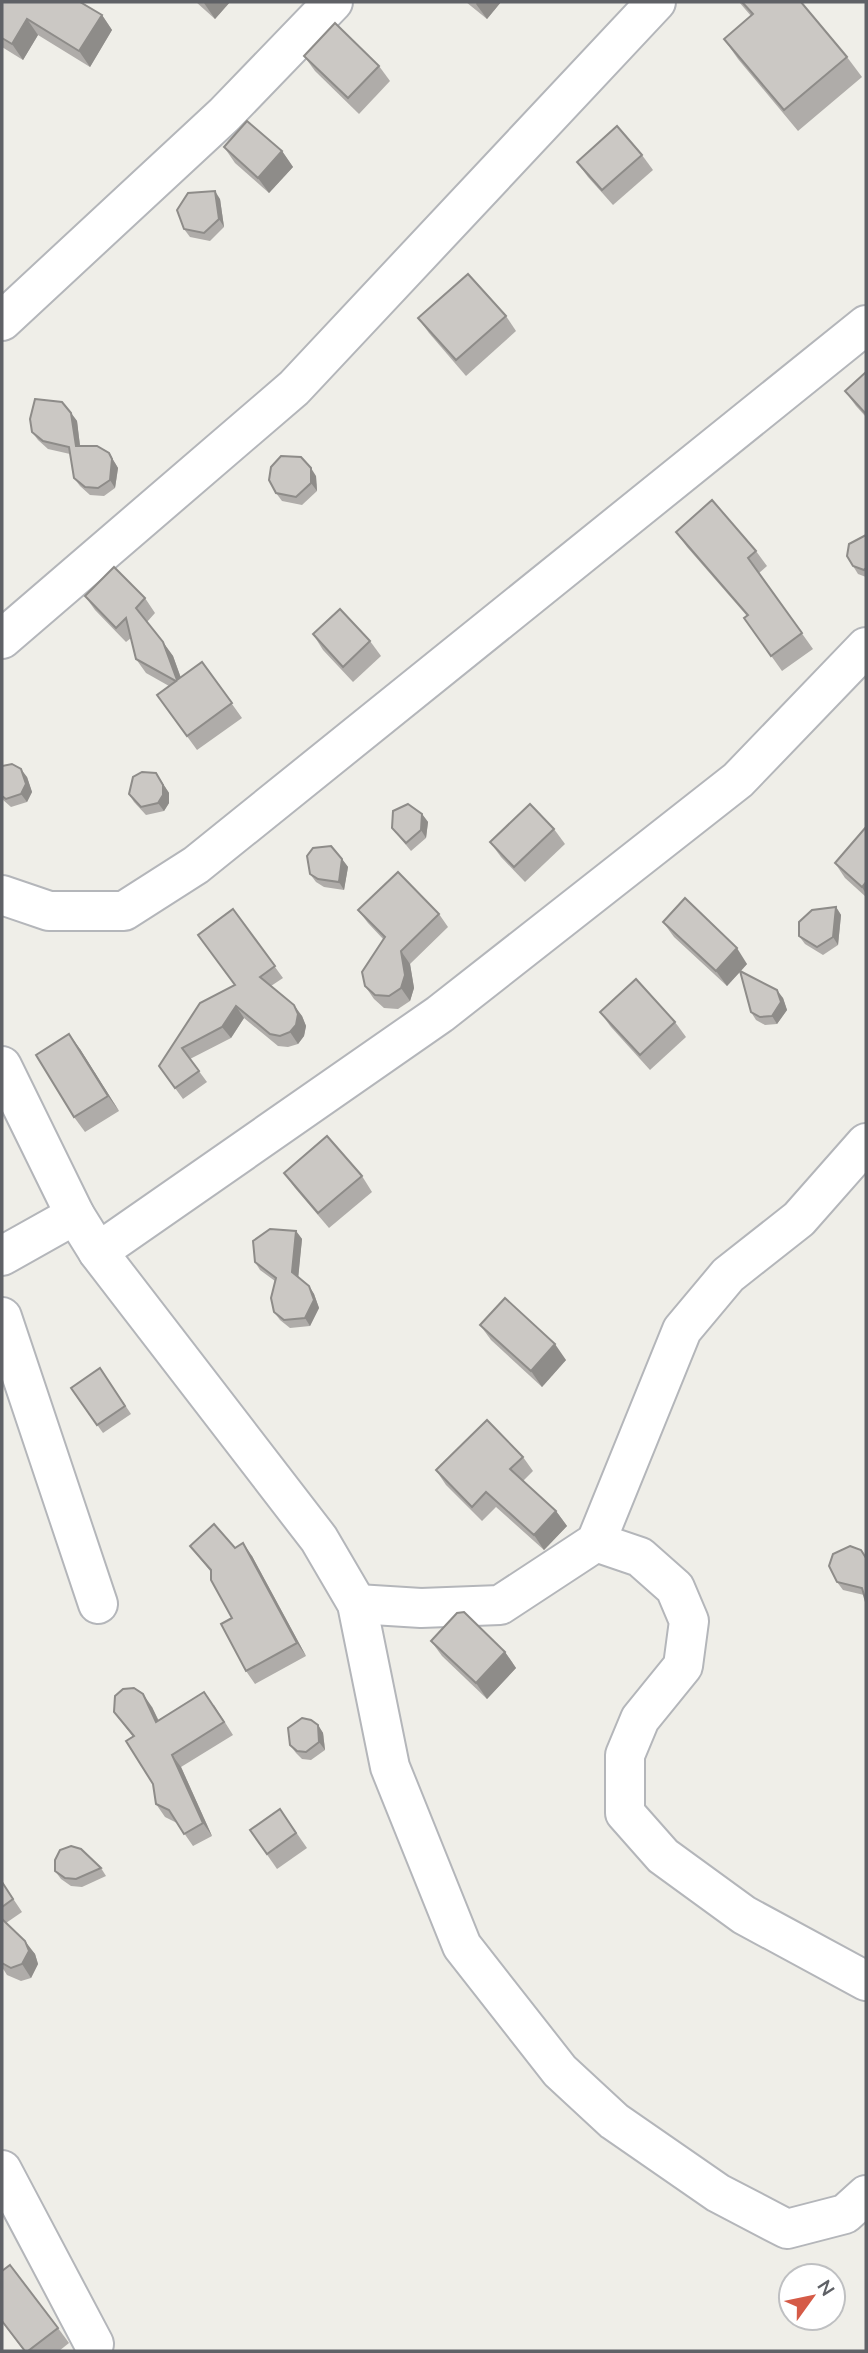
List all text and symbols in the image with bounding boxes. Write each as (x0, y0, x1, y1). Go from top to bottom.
north arrow (777, 2262, 847, 2332)
text: N (812, 2275, 840, 2300)

